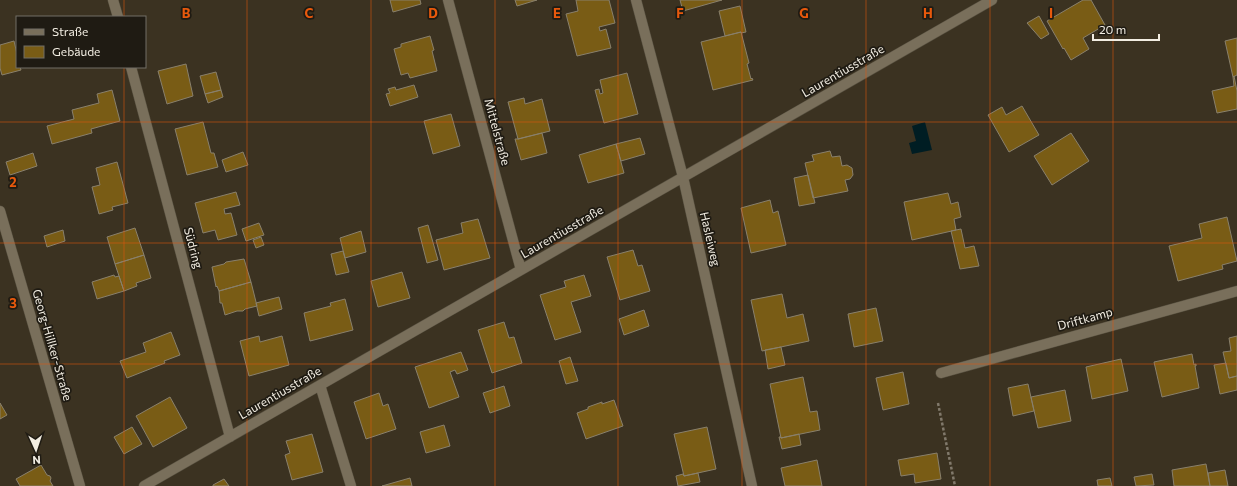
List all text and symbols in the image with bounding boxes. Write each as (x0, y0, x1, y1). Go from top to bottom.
text: B (182, 5, 191, 21)
text: C (305, 5, 314, 21)
text: D (428, 5, 438, 21)
text: E (553, 5, 561, 21)
text: F (676, 5, 684, 21)
text: G (799, 5, 809, 21)
text: H (923, 5, 933, 21)
text: I (1049, 5, 1053, 21)
legend (16, 16, 146, 68)
scale bar (1093, 16, 1159, 42)
text: 20 m (1099, 22, 1126, 36)
text: Straße (52, 24, 88, 38)
street label: Laurentiusstraße (799, 41, 886, 99)
text: Gebäude (52, 44, 100, 58)
street label: Mittelstraße (482, 97, 514, 167)
text: 2 (9, 174, 17, 190)
street label: Laurentiusstraße (518, 202, 605, 260)
street label: Hasleiweg (698, 210, 724, 268)
street label: Südring (182, 226, 206, 270)
street label: Georg-Hillker-Straße (30, 287, 76, 402)
text: 3 (9, 295, 17, 311)
street label: Driftkamp (1056, 304, 1114, 332)
street label: Laurentiusstraße (236, 363, 323, 421)
north arrow (16, 430, 56, 470)
text: N (32, 454, 41, 467)

